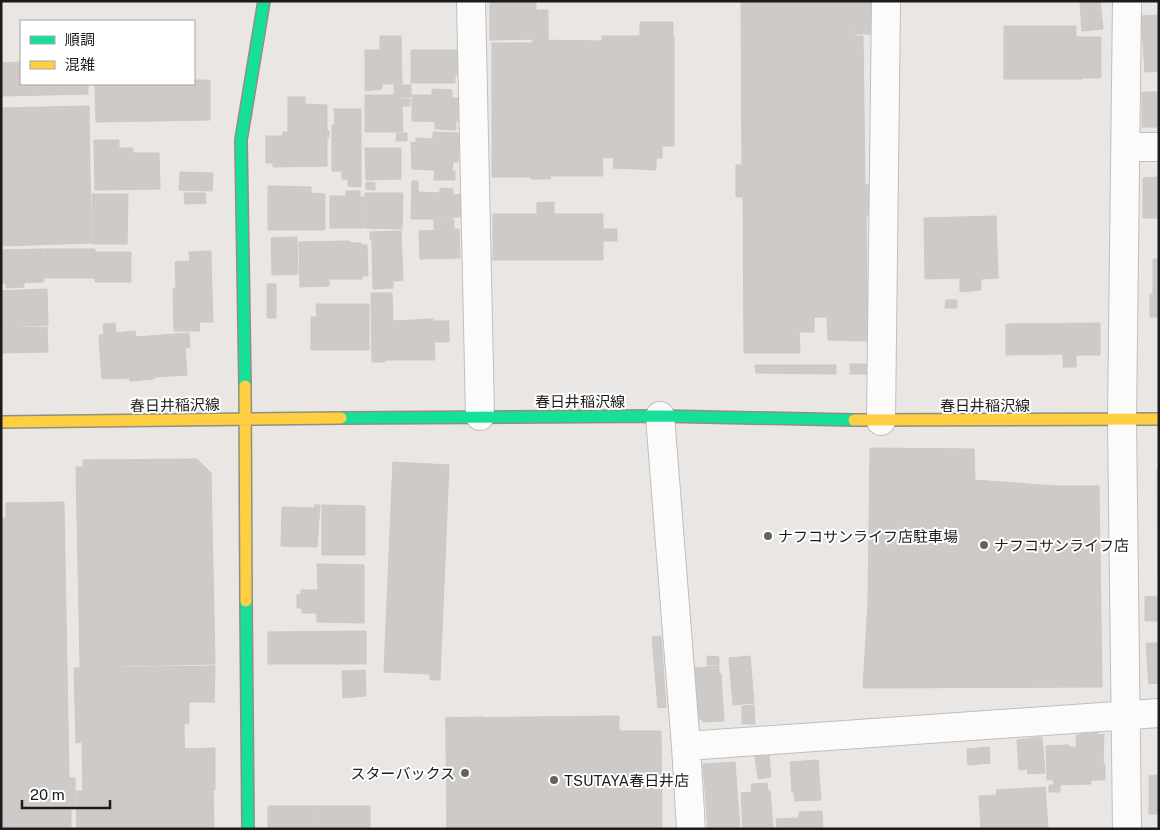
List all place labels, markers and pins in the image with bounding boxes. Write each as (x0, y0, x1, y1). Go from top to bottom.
place label: ナフコサンライフ店駐車場 (778, 528, 958, 545)
marker: ナフコサンライフ店駐車場 (762, 530, 774, 542)
place label: ナフコサンライフ店 (994, 537, 1129, 554)
marker: ナフコサンライフ店 (978, 539, 990, 551)
place label: スターバックス (351, 765, 455, 782)
marker: スターバックス (459, 767, 471, 779)
place label: TSUTAYA春日井店 (564, 772, 689, 789)
marker: TSUTAYA春日井店 (548, 774, 560, 786)

